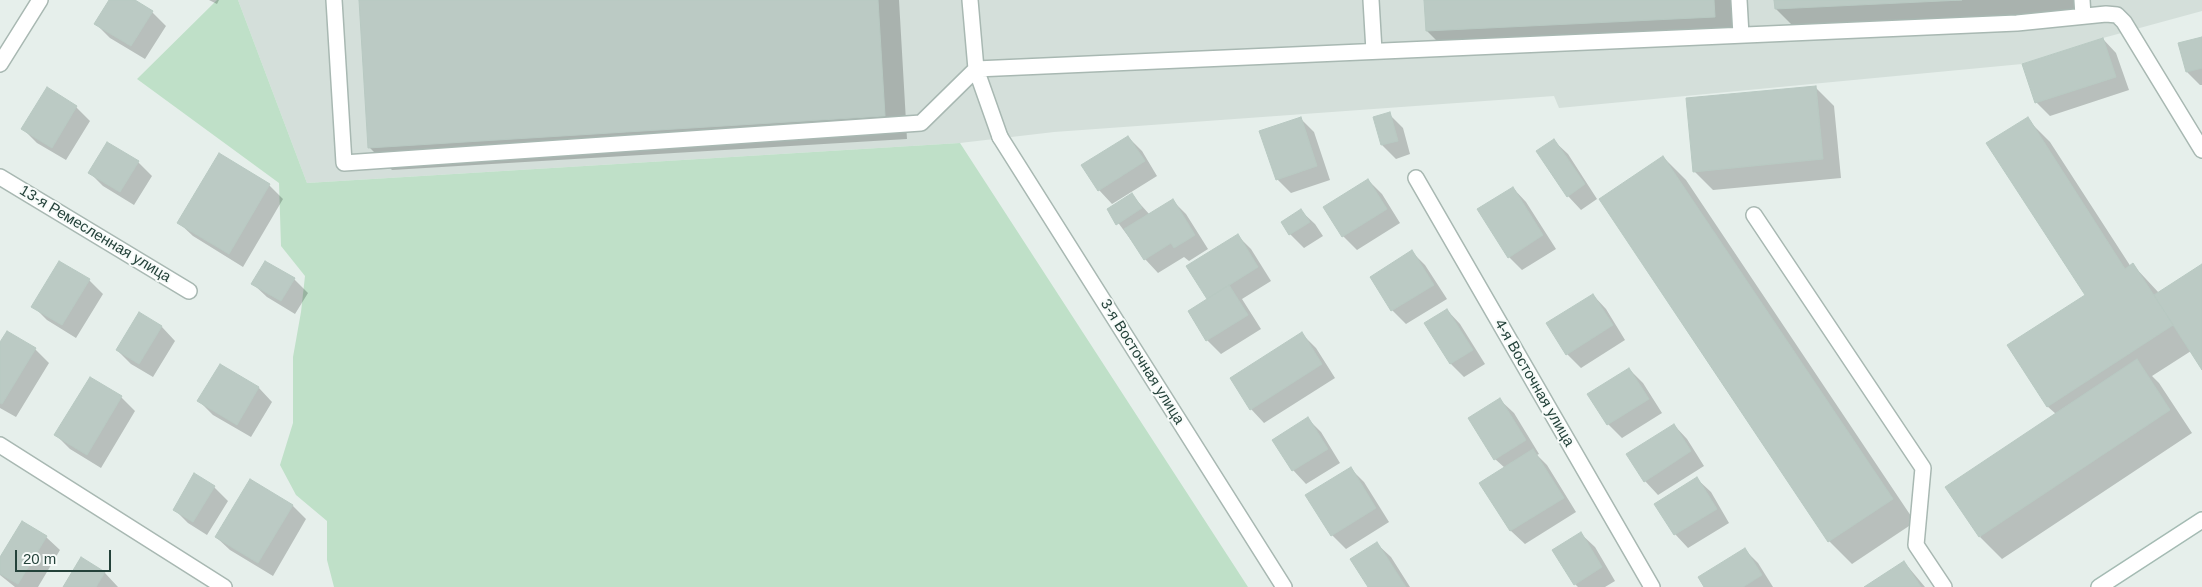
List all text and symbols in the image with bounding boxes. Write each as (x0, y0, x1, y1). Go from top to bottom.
street label: 13-я Ремесленная улица (16, 182, 174, 286)
street label: 3-я Восточная улица (1096, 296, 1188, 428)
street label: 4-я Восточная улица (1490, 316, 1578, 450)
scale bar (18, 540, 114, 572)
text: 20 m (23, 550, 56, 567)

